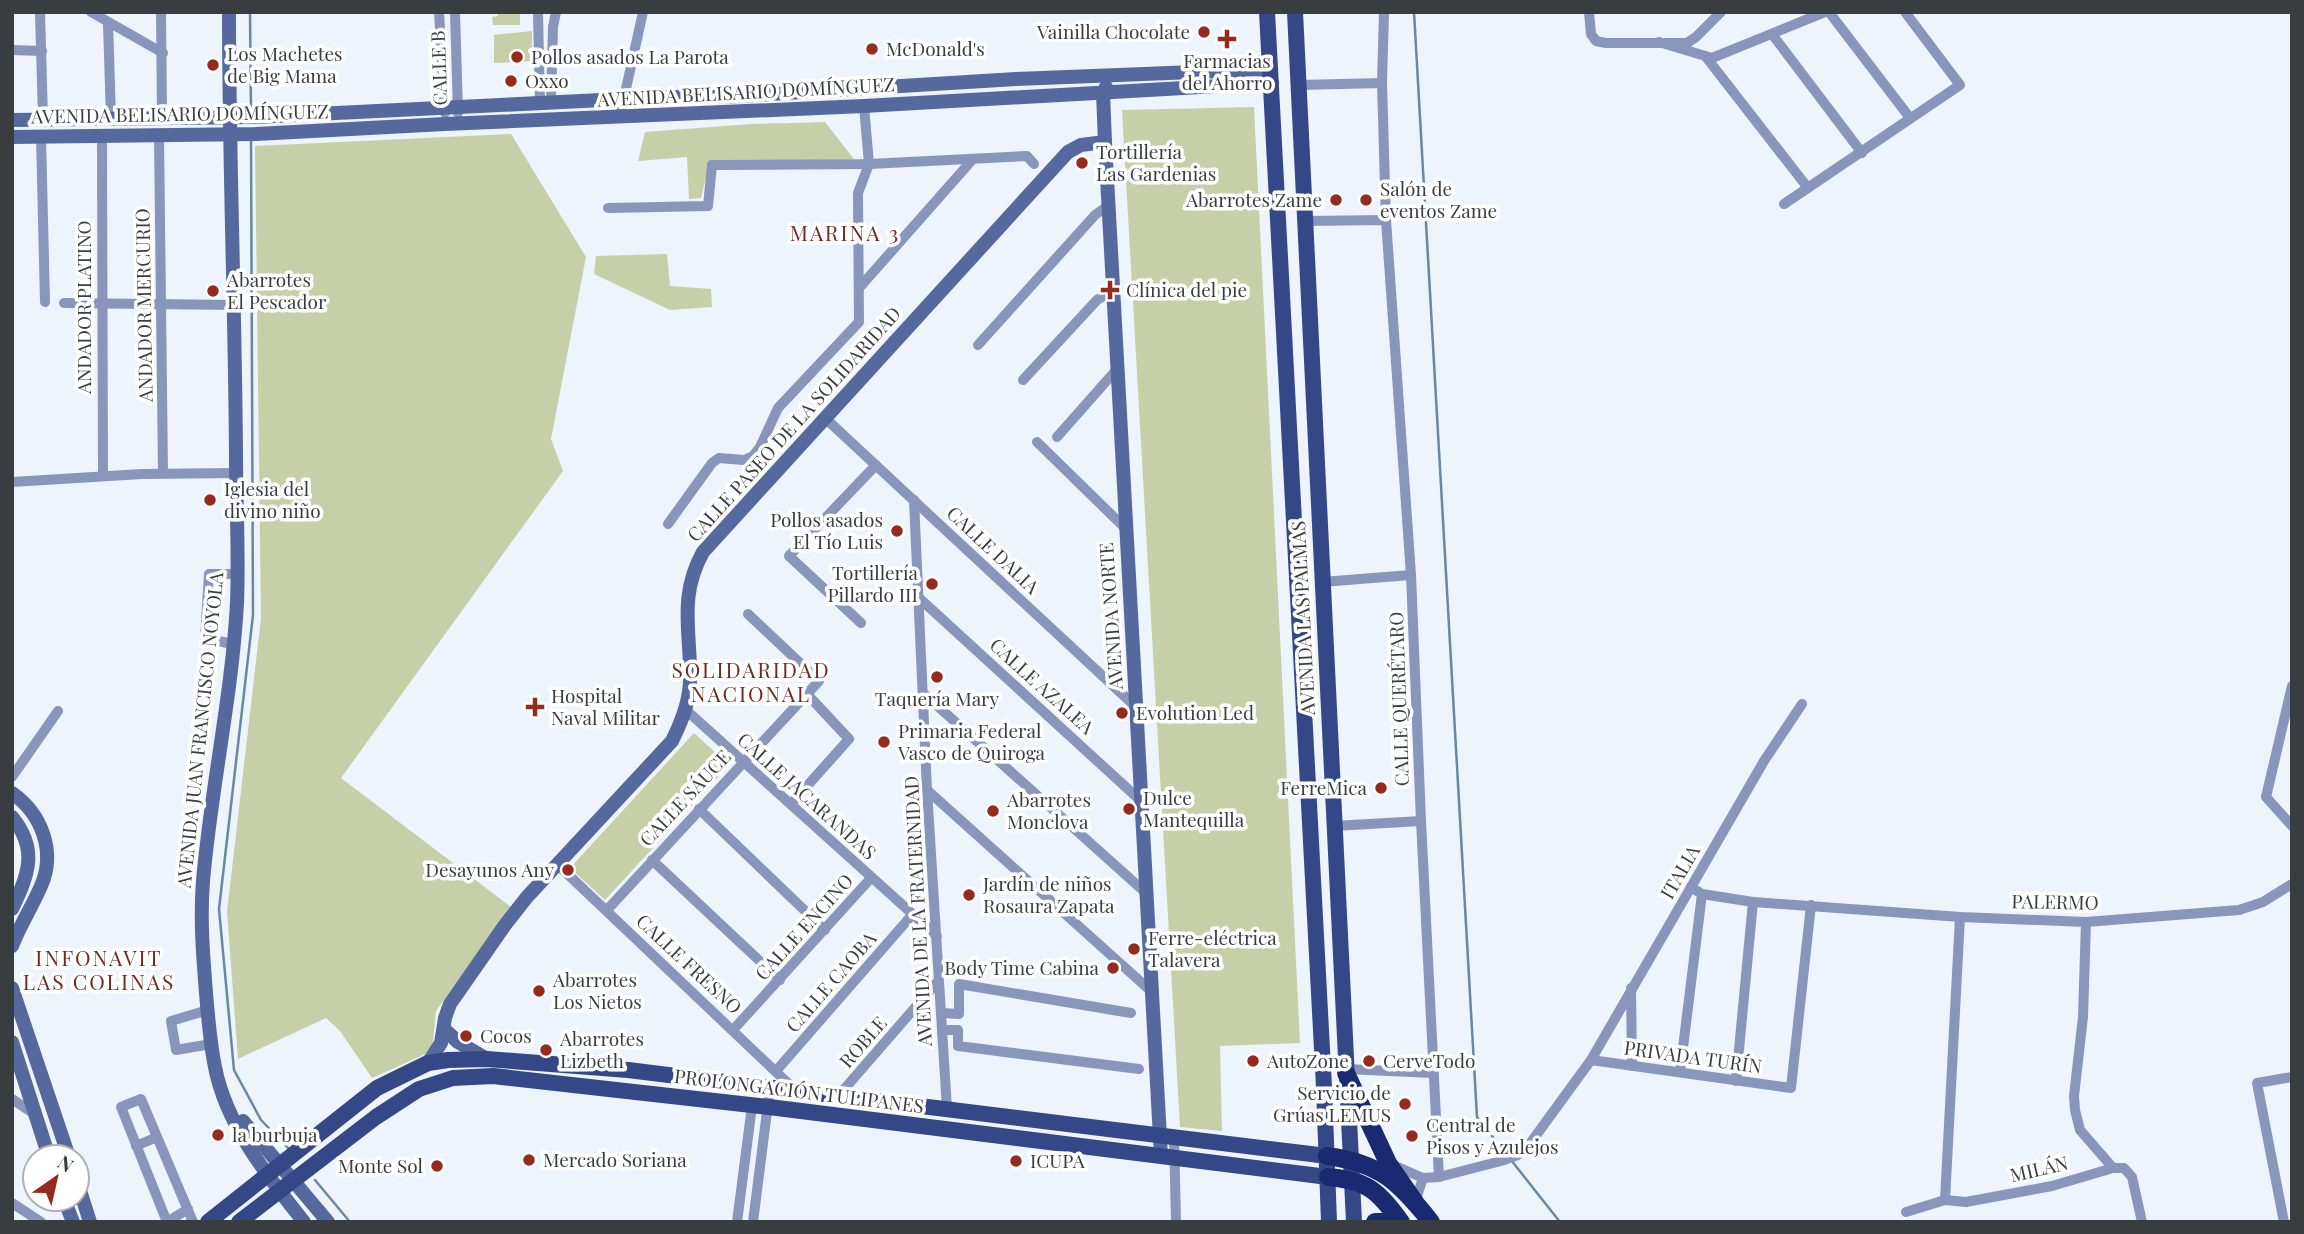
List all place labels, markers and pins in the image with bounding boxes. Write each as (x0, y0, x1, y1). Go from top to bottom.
place label: Vainilla Chocolate (1036, 18, 1190, 44)
marker: Vainilla Chocolate (1196, 24, 1212, 40)
marker: Farmacias del Ahorro (1219, 31, 1235, 47)
place label: McDonald's (886, 35, 985, 61)
place label: Los Machetes de Big Mama (227, 40, 343, 88)
marker: McDonald's (864, 41, 880, 57)
place label: Pollos asados La Parota (531, 43, 729, 69)
place label: Farmacias del Ahorro (1182, 47, 1272, 95)
marker: Pollos asados La Parota (509, 49, 525, 65)
marker: Los Machetes de Big Mama (205, 57, 221, 73)
place label: Oxxo (525, 67, 569, 93)
marker: Oxxo (503, 73, 519, 89)
place label: Tortillería Las Gardenias (1096, 138, 1216, 186)
marker: Tortillería Las Gardenias (1074, 155, 1090, 171)
place label: Salón de eventos Zame (1380, 175, 1497, 223)
place label: Abarrotes Zame (1185, 186, 1322, 212)
marker: Abarrotes Zame (1328, 192, 1344, 208)
marker: Salón de eventos Zame (1358, 192, 1374, 208)
place label: Abarrotes El Pescador (226, 266, 327, 314)
place label: Clínica del pie (1126, 276, 1247, 302)
marker: Clínica del pie (1100, 280, 1120, 300)
marker: Abarrotes El Pescador (205, 283, 221, 299)
place label: Iglesia del divino niño (224, 475, 321, 523)
marker: Iglesia del divino niño (202, 492, 218, 508)
place label: Pollos asados El Tío Luis (770, 506, 883, 554)
marker: Pollos asados El Tío Luis (889, 523, 905, 539)
place label: Tortillería Pillardo III (827, 559, 919, 607)
marker: Tortillería Pillardo III (924, 576, 940, 592)
marker: Taquería Mary (929, 669, 945, 685)
place label: Hospital Naval Militar (551, 682, 660, 730)
place label: Taquería Mary (875, 685, 1000, 711)
marker: Hospital Naval Militar (525, 697, 545, 717)
place label: Evolution Led (1136, 699, 1254, 725)
marker: Evolution Led (1114, 705, 1130, 721)
place label: Primaria Federal Vasco de Quiroga (897, 717, 1046, 765)
marker: Primaria Federal Vasco de Quiroga (876, 734, 892, 750)
place label: FerreMica (1280, 774, 1368, 800)
marker: FerreMica (1373, 780, 1389, 796)
place label: Dulce Mantequilla (1143, 784, 1245, 832)
place label: Abarrotes Monclova (1006, 786, 1091, 834)
marker: Dulce Mantequilla (1121, 801, 1137, 817)
marker: Abarrotes Monclova (985, 803, 1001, 819)
place label: Desayunos Any (425, 856, 554, 882)
marker: Desayunos Any (560, 862, 576, 878)
place label: Jardín de niños Rosaura Zapata (982, 870, 1115, 918)
marker: Jardín de niños Rosaura Zapata (961, 887, 977, 903)
place label: Ferre-eléctrica Talavera (1148, 924, 1277, 972)
marker: Ferre-eléctrica Talavera (1126, 941, 1142, 957)
place label: Body Time Cabina (944, 954, 1100, 980)
marker: Body Time Cabina (1105, 960, 1121, 976)
place label: Abarrotes Los Nietos (552, 966, 642, 1014)
marker: Abarrotes Los Nietos (531, 983, 547, 999)
place label: Cocos (480, 1022, 532, 1048)
place label: Abarrotes Lizbeth (559, 1025, 644, 1073)
marker: Cocos (458, 1028, 474, 1044)
marker: Abarrotes Lizbeth (538, 1042, 554, 1058)
place label: AutoZone (1266, 1047, 1349, 1073)
place label: CerveTodo (1383, 1047, 1475, 1073)
marker: AutoZone (1245, 1053, 1261, 1069)
marker: CerveTodo (1361, 1053, 1377, 1069)
place label: Servicio de Grúas LEMUS (1273, 1079, 1391, 1127)
marker: Servicio de Grúas LEMUS (1397, 1096, 1413, 1112)
place label: Central de Pisos y Azulejos (1426, 1111, 1558, 1159)
place label: la burbuja (232, 1121, 318, 1147)
marker: la burbuja (210, 1127, 226, 1143)
marker: Central de Pisos y Azulejos (1404, 1128, 1420, 1144)
place label: Mercado Soriana (543, 1146, 687, 1172)
place label: ICUPA (1030, 1147, 1086, 1173)
place label: Monte Sol (338, 1152, 424, 1178)
marker: Mercado Soriana (521, 1152, 537, 1168)
marker: ICUPA (1008, 1153, 1024, 1169)
marker: Monte Sol (429, 1158, 445, 1174)

